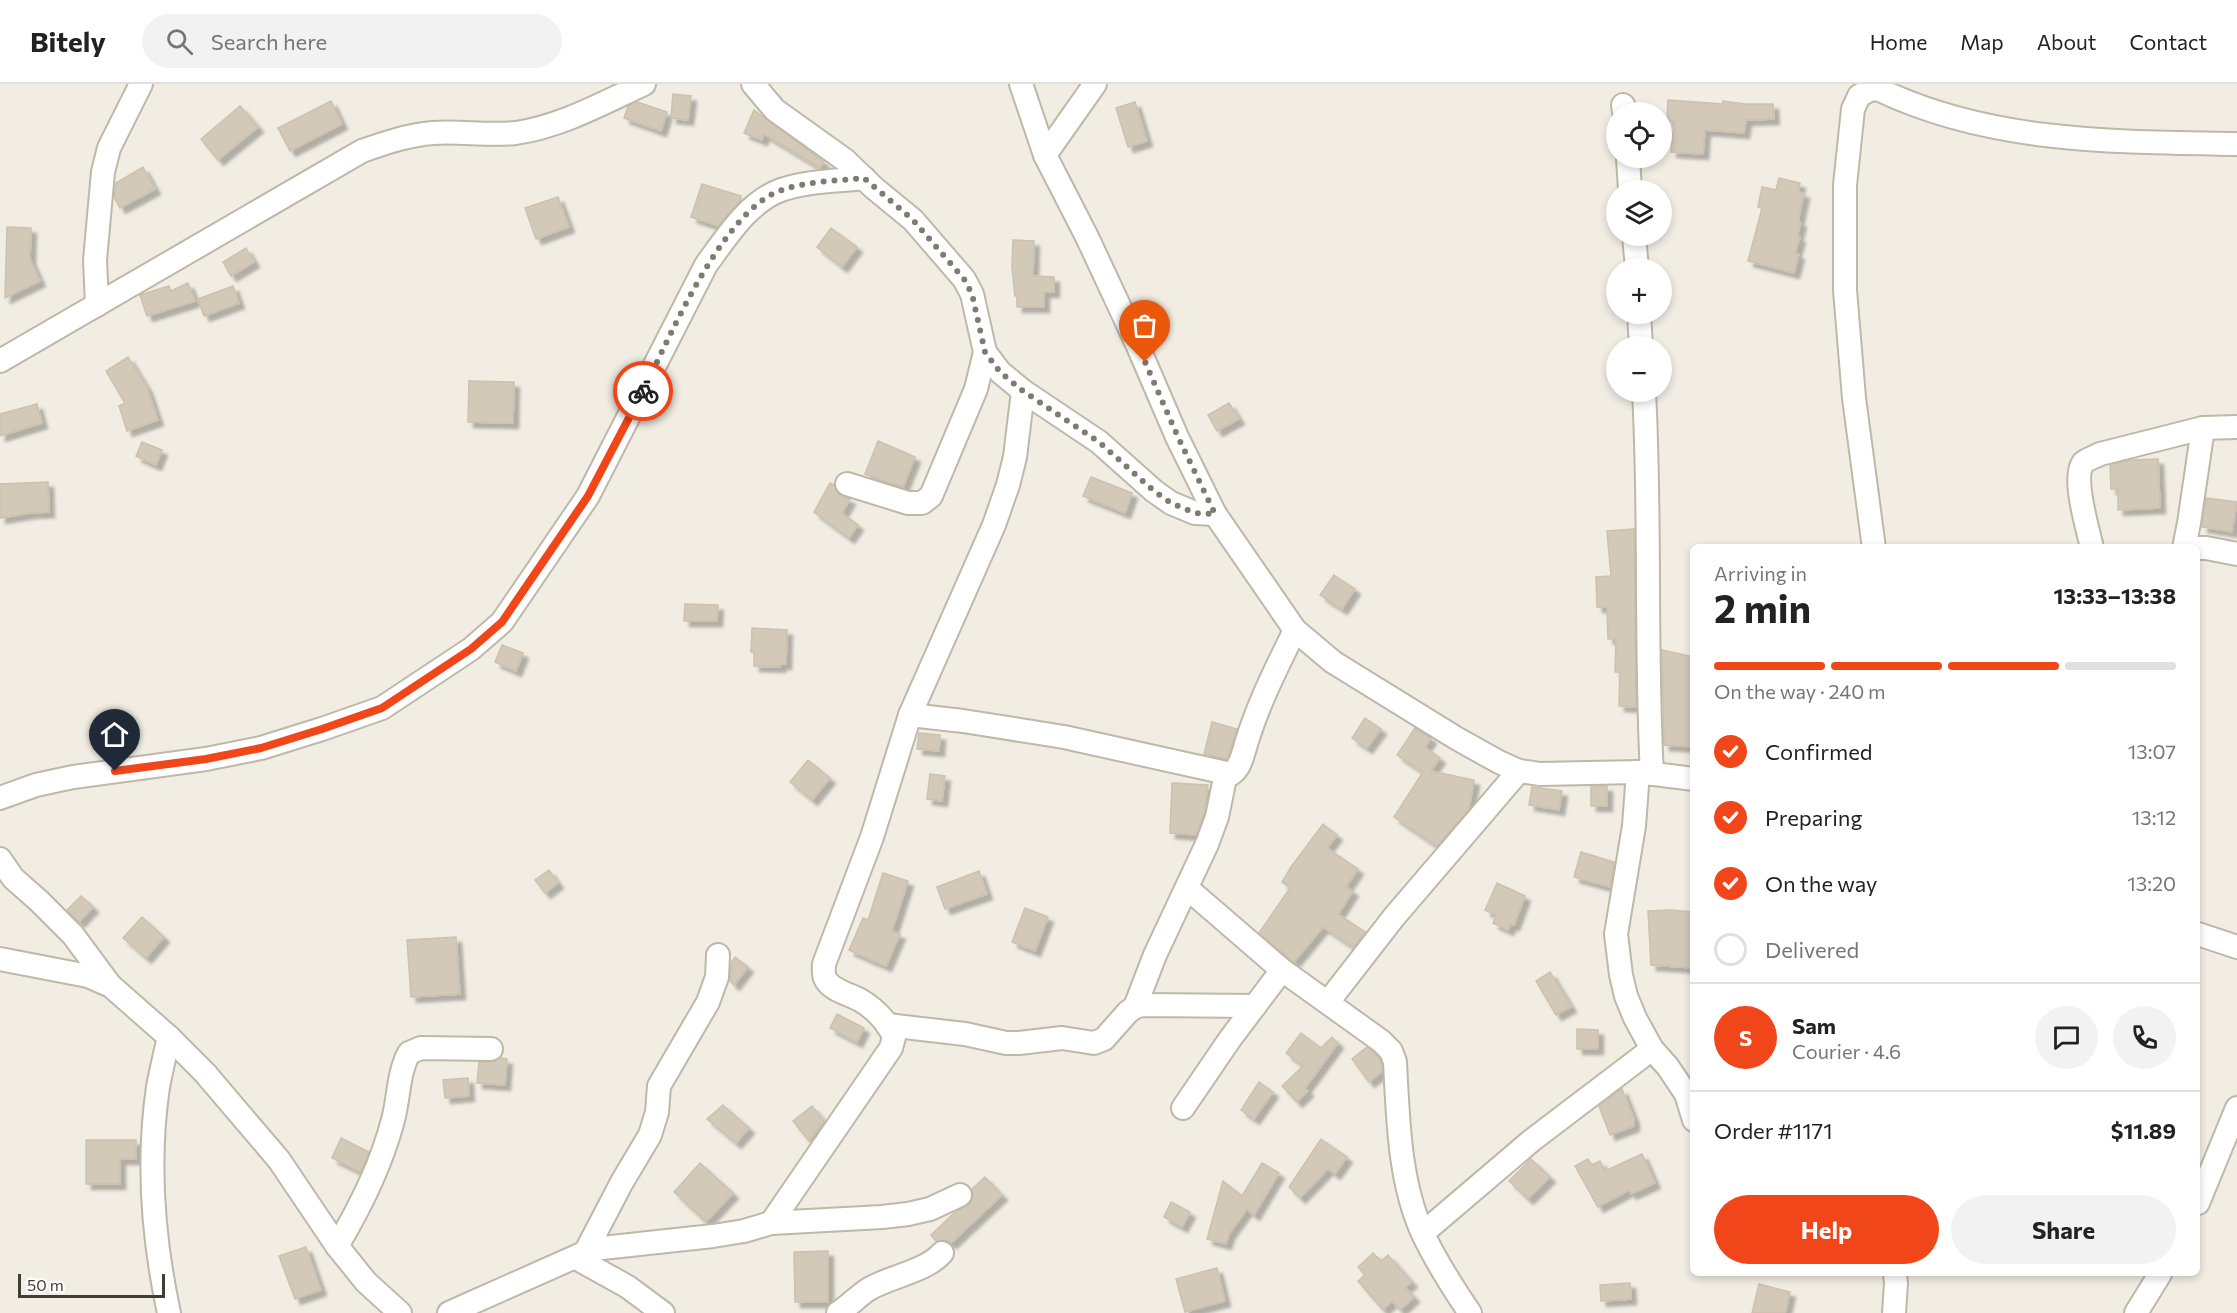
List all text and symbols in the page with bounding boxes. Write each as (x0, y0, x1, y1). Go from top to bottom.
search box (142, 14, 562, 68)
text: Bitely (30, 24, 106, 58)
icon: search (163, 25, 196, 58)
text: Search here (211, 28, 327, 55)
text: Home (1870, 29, 1927, 54)
text: Map (1960, 29, 2004, 54)
text: About (2037, 29, 2096, 54)
text: Contact (2129, 29, 2207, 54)
map controls (1606, 102, 1672, 402)
button: locate (1606, 102, 1672, 168)
button: layers (1606, 180, 1672, 246)
button: + (1606, 258, 1672, 324)
pin (1119, 300, 1170, 362)
icon: bag (1128, 309, 1161, 342)
button: − (1606, 336, 1672, 402)
courier (613, 361, 673, 421)
icon: bike (627, 375, 660, 408)
text: Arriving in (1714, 561, 1807, 585)
text: 13:33–13:38 (2053, 582, 2176, 609)
text: 2 min (1714, 583, 1811, 631)
text: On the way · 240 m (1714, 679, 1886, 703)
pin (89, 709, 140, 771)
icon: home (98, 718, 131, 751)
icon: check (1714, 735, 1747, 768)
text: Confirmed (1765, 738, 1872, 765)
text: 13:07 (2128, 739, 2176, 763)
icon: check (1714, 801, 1747, 834)
text: Preparing (1765, 804, 1862, 831)
text: 13:12 (2132, 805, 2176, 829)
icon: check (1714, 867, 1747, 900)
text: On the way (1765, 870, 1877, 897)
text: 13:20 (2127, 871, 2176, 895)
text: Delivered (1765, 936, 1859, 963)
button: chat (2035, 1006, 2098, 1069)
button: phone (2113, 1006, 2176, 1069)
text: Sam (1792, 1012, 1836, 1039)
text: S (1739, 1024, 1752, 1051)
text: Courier · 4.6 (1792, 1039, 1901, 1063)
text: Order #1171 (1714, 1117, 1833, 1144)
text: $11.89 (2111, 1117, 2176, 1144)
button: Help (1714, 1195, 1939, 1264)
button: Share (1951, 1195, 2176, 1264)
scale bar (18, 1271, 165, 1298)
text: 50 m (27, 1275, 64, 1294)

